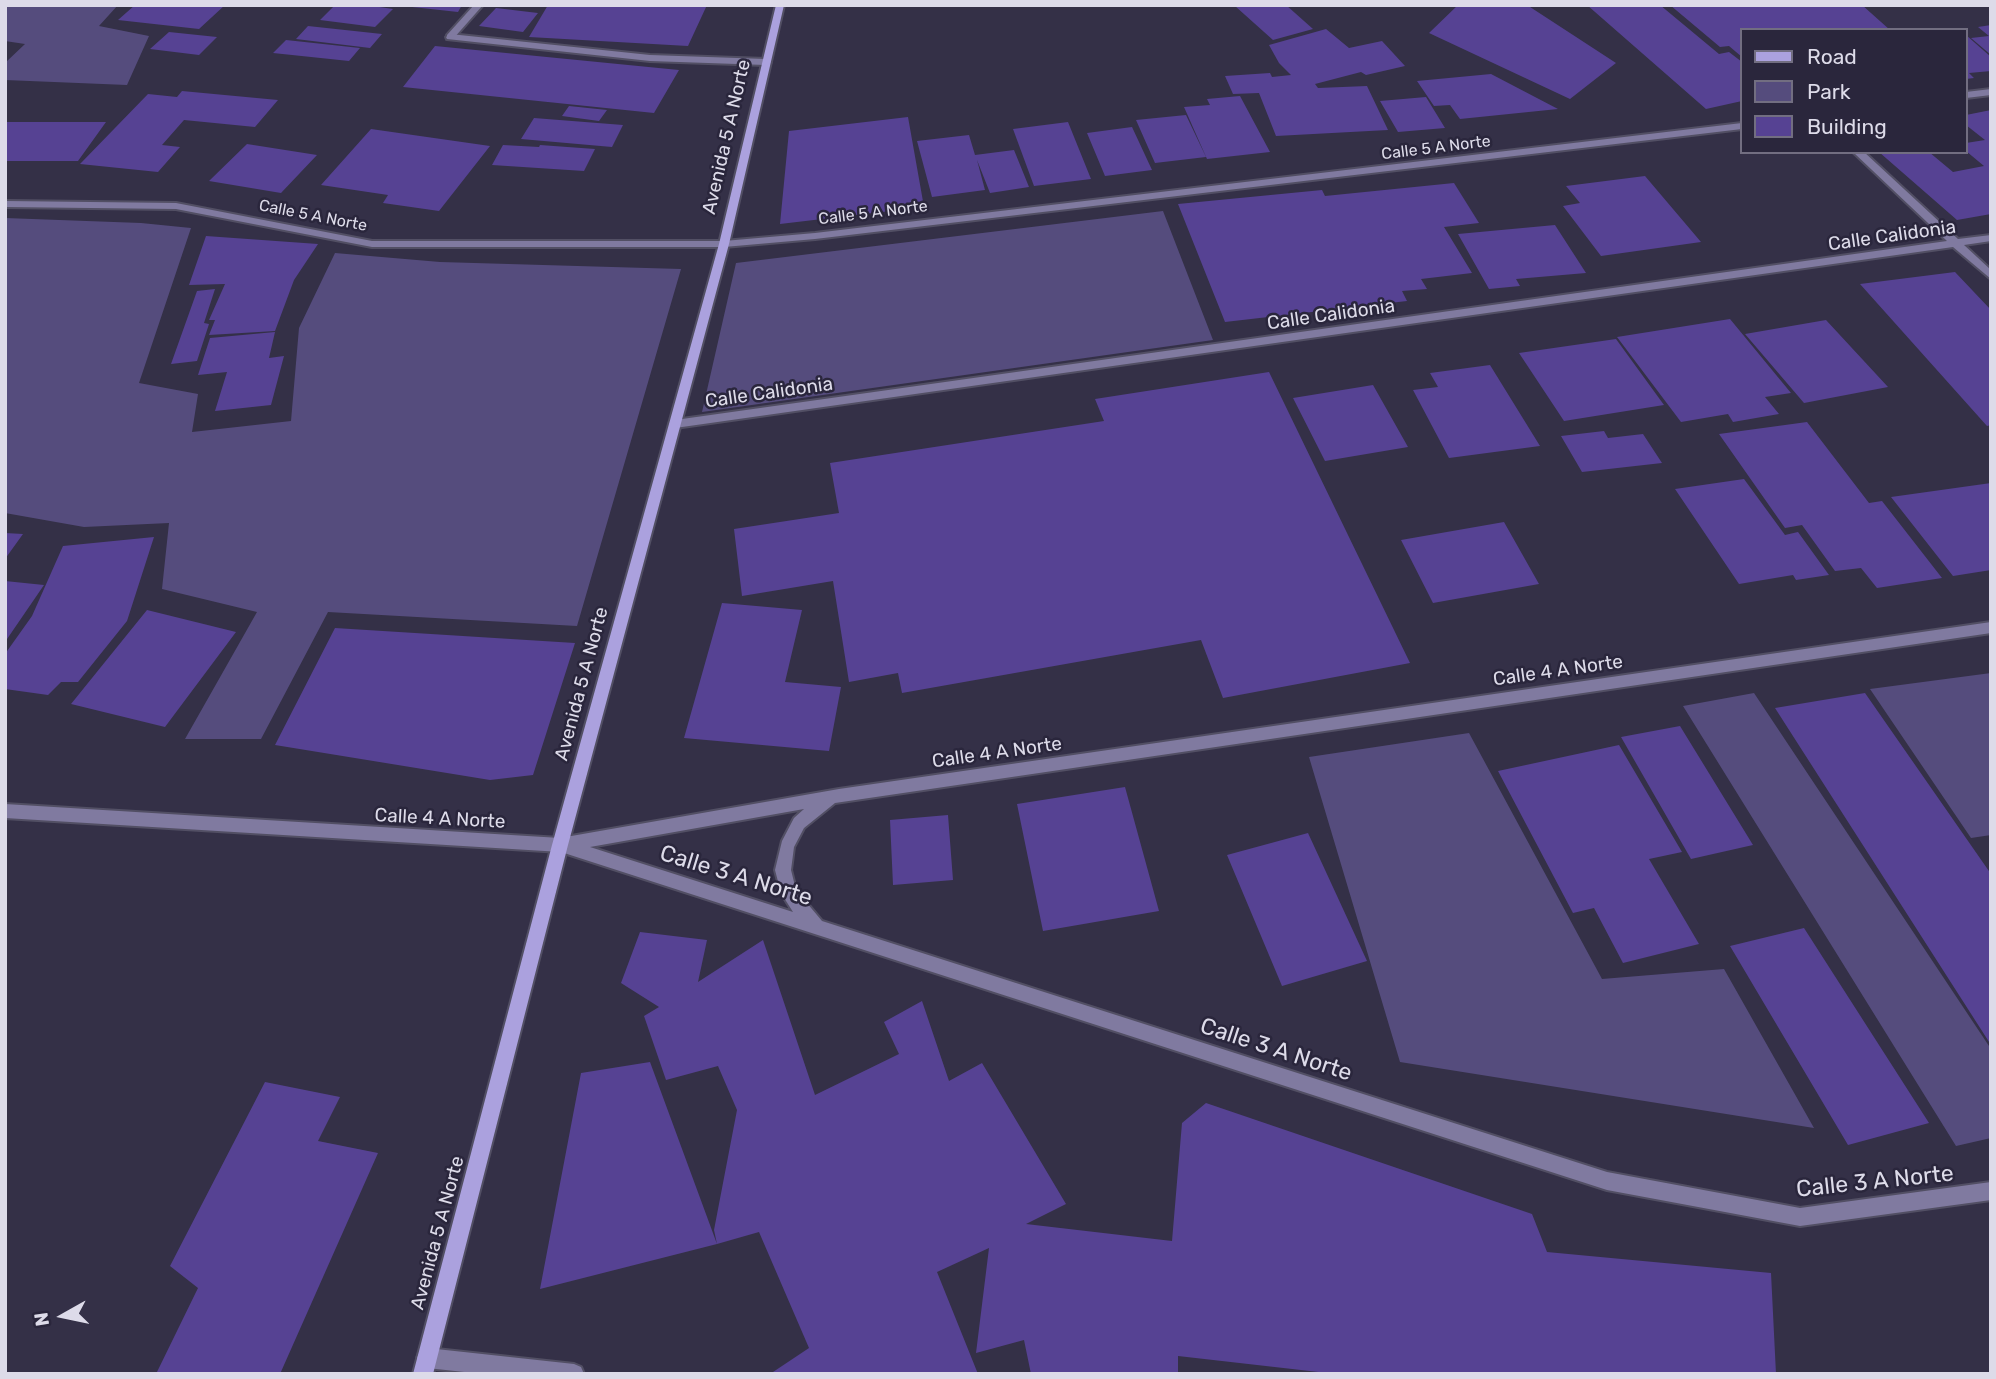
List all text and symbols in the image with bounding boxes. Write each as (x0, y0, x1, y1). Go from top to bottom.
legend (1741, 28, 1968, 154)
text: Road (1807, 44, 1857, 69)
street label: Avenida 5 A Norte (698, 57, 756, 217)
text: Park (1807, 79, 1851, 104)
text: Building (1807, 114, 1887, 139)
street label: Calle 5 A Norte (1380, 132, 1492, 164)
street label: Calle 5 A Norte (257, 196, 369, 236)
street label: Calle 5 A Norte (817, 197, 929, 229)
street label: Calle Calidonia (1827, 216, 1957, 256)
street label: Calle Calidonia (1266, 295, 1396, 335)
street label: Calle Calidonia (704, 373, 834, 413)
street label: Avenida 5 A Norte (551, 605, 613, 763)
street label: Calle 4 A Norte (1492, 651, 1624, 691)
street label: Calle 4 A Norte (931, 733, 1063, 773)
street label: Calle 4 A Norte (374, 804, 506, 834)
street label: Calle 3 A Norte (656, 840, 816, 912)
street label: Calle 3 A Norte (1197, 1012, 1355, 1088)
street label: Avenida 5 A Norte (407, 1154, 469, 1312)
street label: Calle 3 A Norte (1795, 1160, 1955, 1204)
north arrow (28, 1281, 98, 1351)
text: N (29, 1311, 54, 1328)

